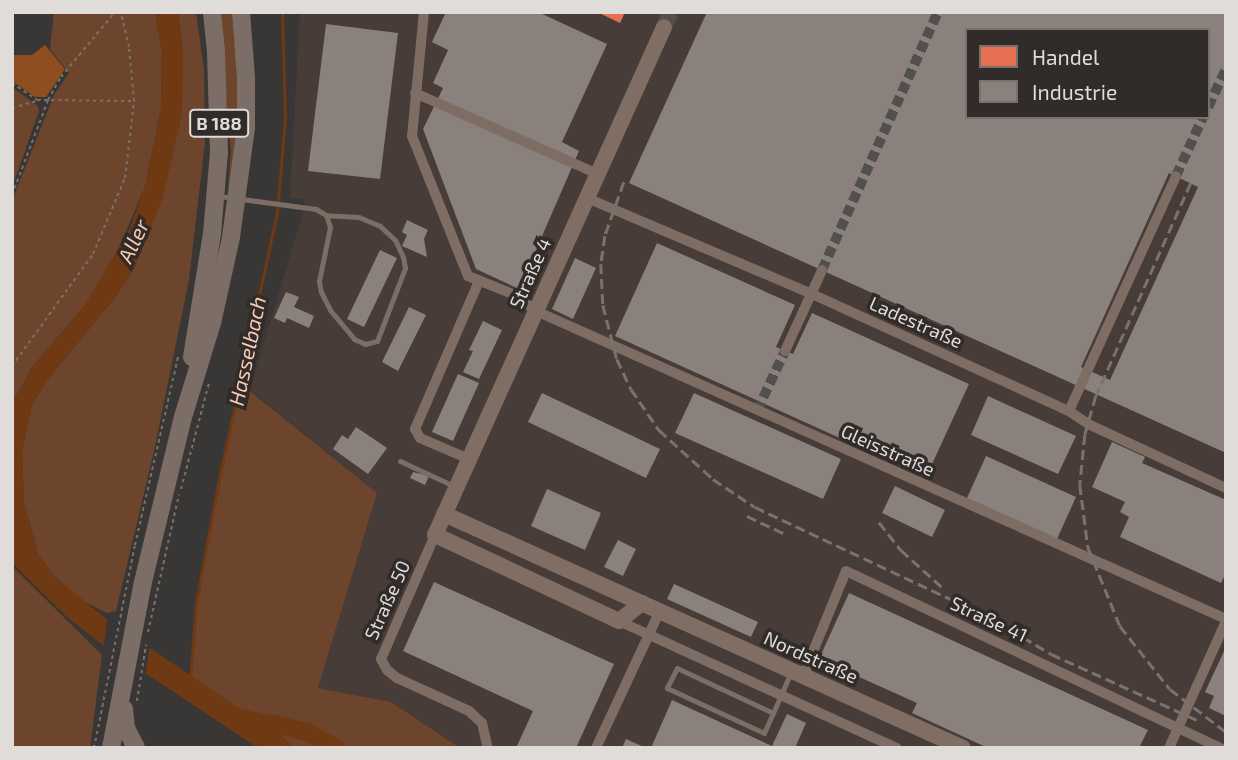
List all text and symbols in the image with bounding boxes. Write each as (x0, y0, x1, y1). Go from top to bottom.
legend (965, 28, 1210, 119)
text: Handel (1032, 44, 1099, 69)
text: Industrie (1032, 79, 1117, 104)
road number: B 188 (188, 109, 250, 138)
water label: Aller (112, 215, 154, 267)
street label: Straße 4 (504, 234, 556, 312)
street label: Ladestraße (866, 291, 966, 353)
water label: Hasselbach (223, 294, 271, 408)
street label: Gleisstraße (838, 419, 938, 481)
street label: Straße 50 (359, 557, 415, 643)
street label: Straße 41 (947, 591, 1031, 647)
street label: Nordstraße (760, 626, 862, 688)

